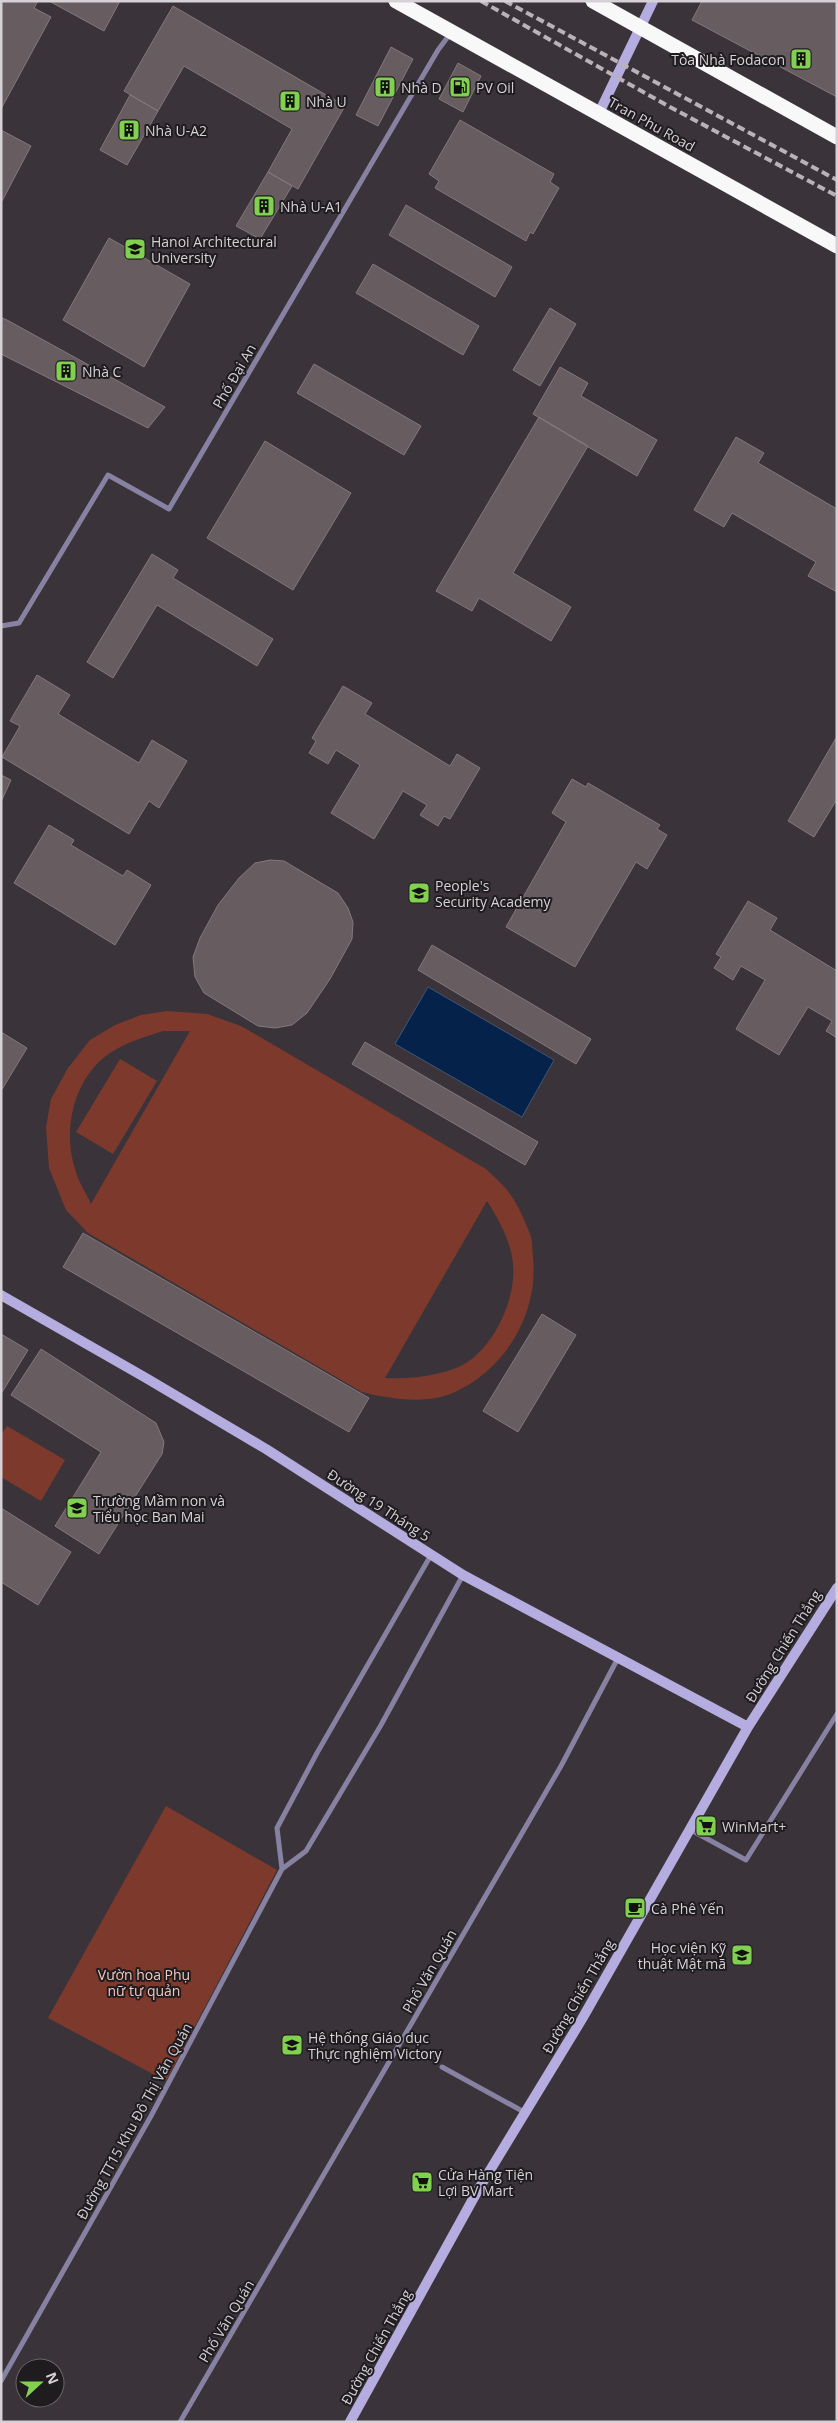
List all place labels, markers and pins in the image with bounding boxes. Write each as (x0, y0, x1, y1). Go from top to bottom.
building icon: Tòa Nhà Fodacon (789, 47, 813, 71)
place label: Tòa Nhà Fodacon (671, 50, 785, 69)
building icon: Nhà D (373, 75, 397, 99)
fuel station icon: PV Oil (448, 75, 472, 99)
place label: Nhà D (401, 78, 442, 97)
place label: PV Oil (476, 78, 514, 97)
building icon: Nhà U (278, 89, 302, 113)
place label: Nhà U (306, 92, 347, 111)
building icon: Nhà U-A2 (117, 118, 141, 142)
place label: Nhà U-A2 (145, 121, 207, 140)
building icon: Nhà U-A1 (252, 194, 276, 218)
place label: Nhà U-A1 (280, 197, 342, 216)
place label: Hanoi Architectural University (151, 232, 277, 267)
school or university icon: Hanoi Architectural University (123, 237, 147, 261)
building icon: Nhà C (54, 359, 78, 383)
place label: Nhà C (82, 362, 122, 381)
place label: People's Security Academy (435, 876, 551, 911)
school or university icon: People's Security Academy (407, 881, 431, 905)
place label: Trường Mầm non và Tiểu học Ban Mai (93, 1491, 225, 1526)
school or university icon: Trường Mầm non và Tiểu học Ban Mai (65, 1496, 89, 1520)
supermarket icon: WinMart+ (694, 1814, 718, 1838)
place label: WinMart+ (722, 1817, 786, 1836)
cafe icon: Cà Phê Yến (623, 1896, 647, 1920)
place label: Cà Phê Yến (651, 1899, 724, 1918)
place label: Học viện Kỹ thuật Mật mã (638, 1938, 727, 1973)
school or university icon: Học viện Kỹ thuật Mật mã (730, 1943, 754, 1967)
place label: Hệ thống Giáo dục Thực nghiệm Victory (308, 2028, 442, 2063)
school or university icon: Hệ thống Giáo dục Thực nghiệm Victory (280, 2033, 304, 2057)
place label: Cửa Hàng Tiện Lợi BV Mart (438, 2165, 533, 2200)
supermarket icon: Cửa Hàng Tiện Lợi BV Mart (410, 2170, 434, 2194)

